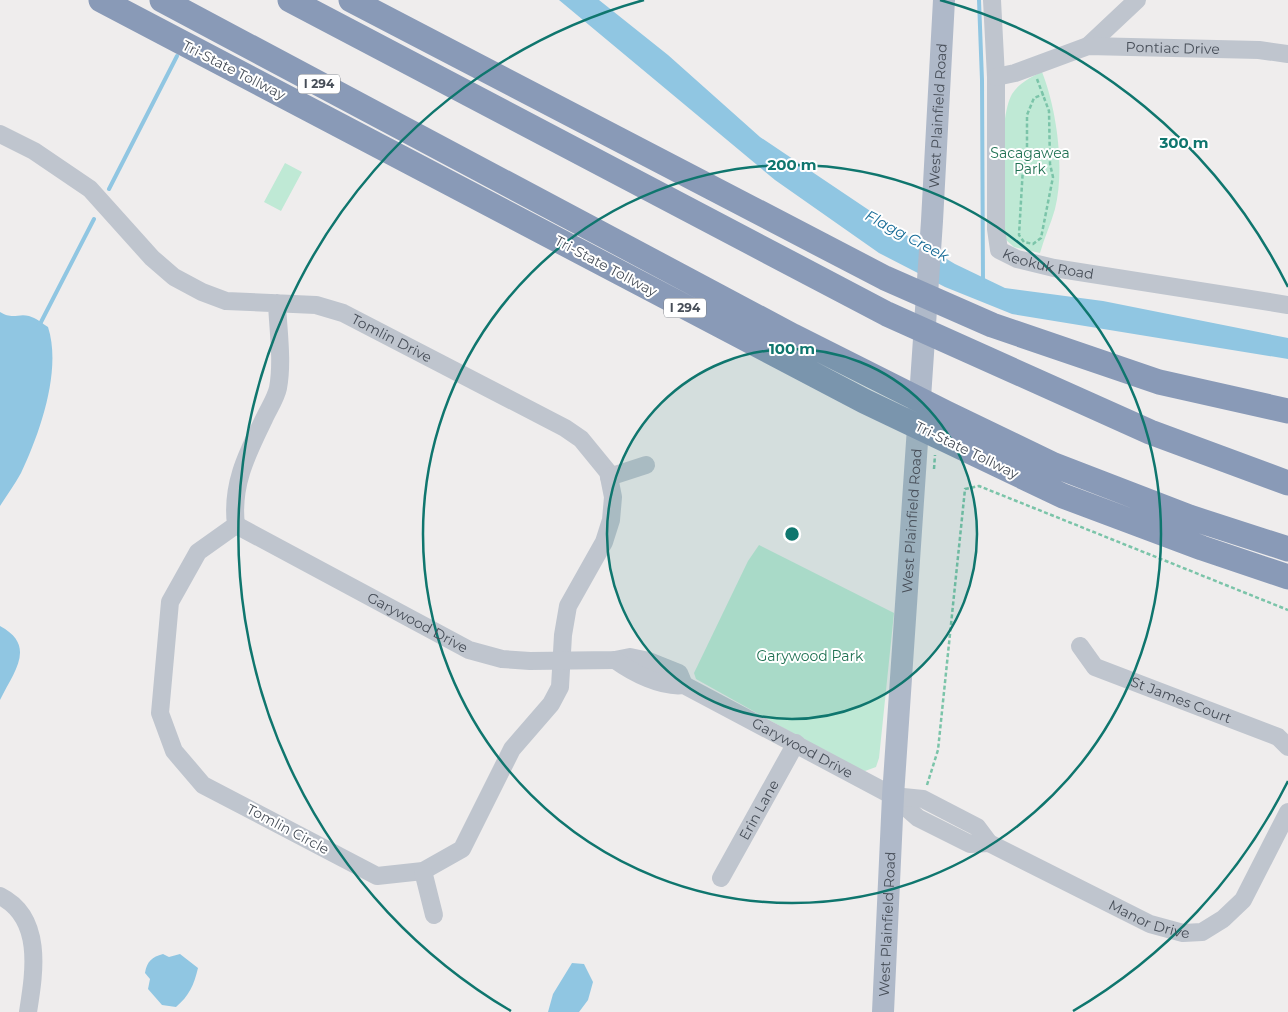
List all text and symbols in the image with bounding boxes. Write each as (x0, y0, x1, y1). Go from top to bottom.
street label: Tri-State Tollway (179, 36, 289, 104)
street label: Pontiac Drive (1125, 38, 1220, 58)
street label: West Plainfield Road (925, 43, 951, 189)
road number: I 294 (298, 74, 340, 94)
text: 300 m (1158, 133, 1209, 152)
park label: Sacagawea Park (990, 144, 1070, 178)
text: 200 m (767, 155, 817, 174)
water label: Flagg Creek (862, 206, 953, 266)
street label: Tri-State Tollway (552, 231, 661, 301)
street label: Keokuk Road (1000, 244, 1095, 283)
road number: I 294 (664, 298, 706, 318)
street label: Tomlin Drive (348, 310, 435, 367)
text: 100 m (769, 339, 815, 358)
street label: Tri-State Tollway (912, 417, 1022, 483)
street label: West Plainfield Road (898, 448, 926, 594)
centre of rings (783, 525, 801, 543)
street label: Garywood Drive (364, 588, 471, 657)
park label: Garywood Park (757, 647, 864, 665)
street label: St James Court (1128, 673, 1234, 727)
street label: Garywood Drive (749, 714, 856, 782)
street label: Erin Lane (735, 776, 783, 843)
street label: Tomlin Circle (244, 800, 332, 858)
street label: West Plainfield Road (875, 851, 899, 997)
street label: Manor Drive (1106, 896, 1190, 942)

